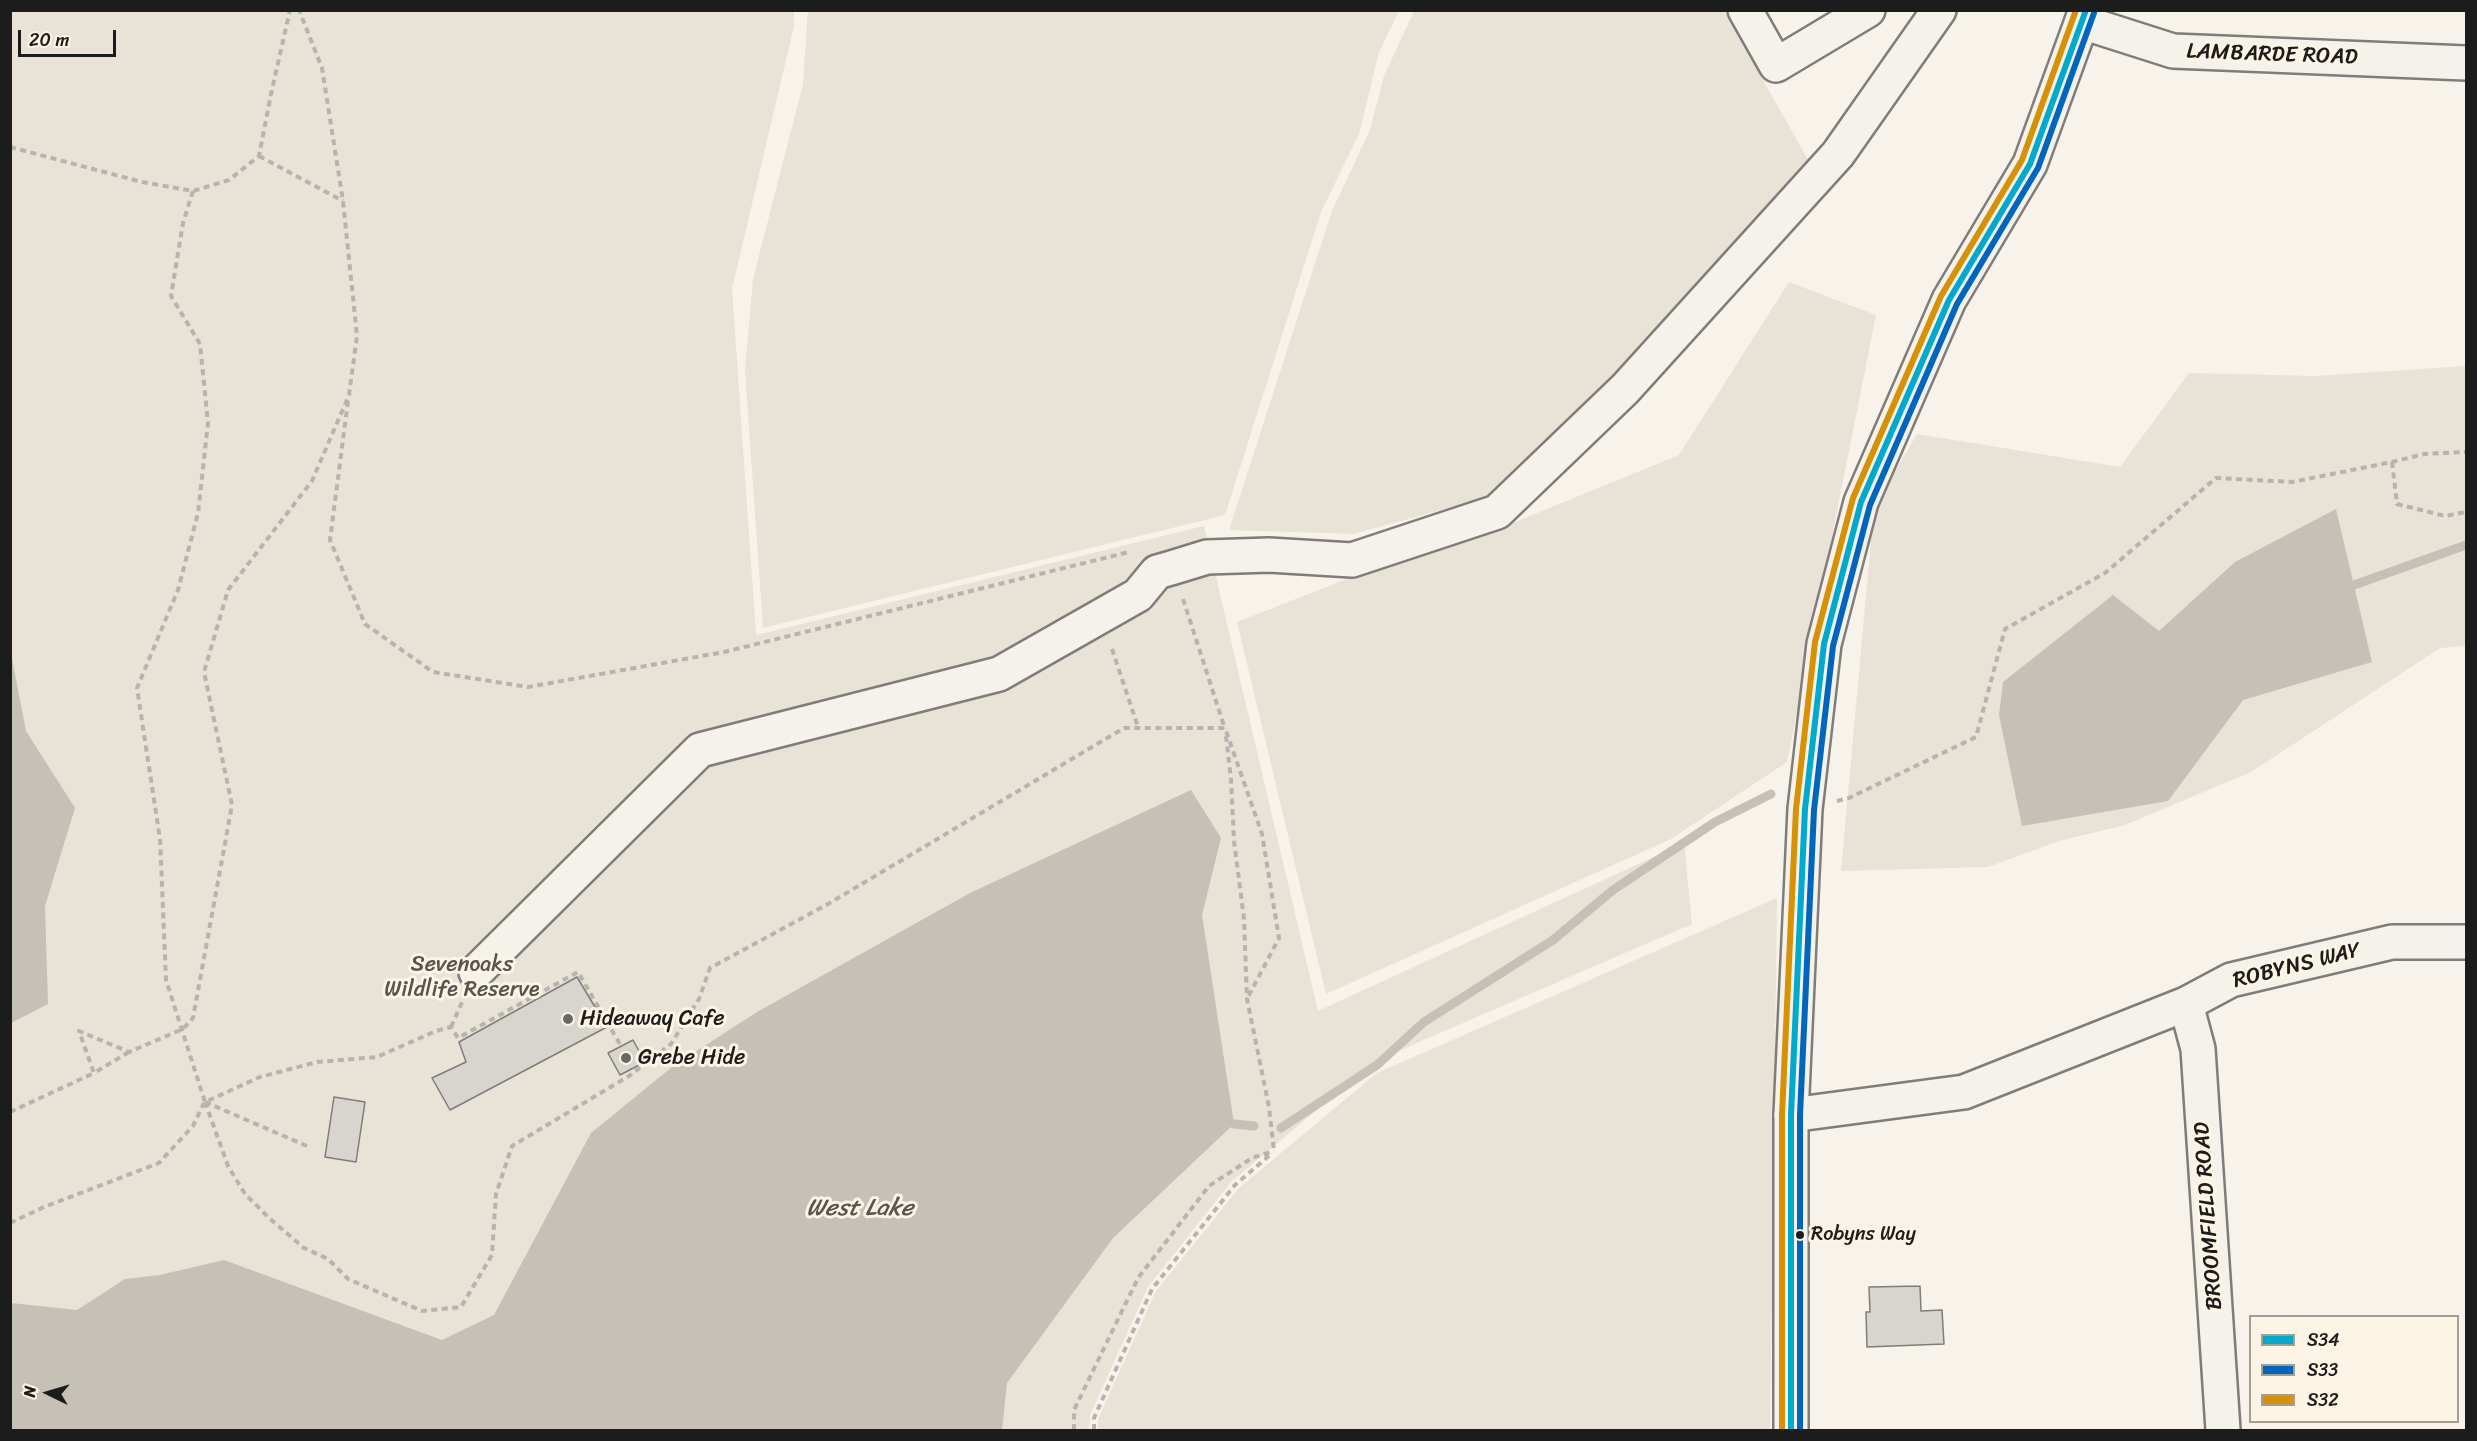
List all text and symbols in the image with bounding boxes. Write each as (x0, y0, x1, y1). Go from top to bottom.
scale bar (21, 18, 118, 56)
text: 20 m (29, 24, 69, 56)
street label: LAMBARDE ROAD (2186, 39, 2358, 71)
street label: ROBYNS WAY (2230, 937, 2364, 995)
park label: Sevenoaks Wildlife Reserve (384, 952, 540, 1004)
place label: Hideaway Cafe (580, 1006, 725, 1032)
marker: Hideaway Cafe (561, 1012, 575, 1026)
place label: Grebe Hide (638, 1045, 745, 1071)
marker: Grebe Hide (619, 1051, 633, 1065)
street label: BROOMFIELD ROAD (2189, 1121, 2229, 1311)
water label: West Lake (807, 1195, 913, 1223)
place label: Robyns Way (1811, 1223, 1916, 1247)
marker: Robyns Way (1794, 1229, 1806, 1241)
legend (2249, 1315, 2459, 1423)
text: S34 (2307, 1324, 2339, 1356)
text: S33 (2307, 1354, 2338, 1386)
north arrow (18, 1363, 78, 1423)
text: S32 (2307, 1384, 2339, 1416)
text: N (15, 1385, 44, 1398)

